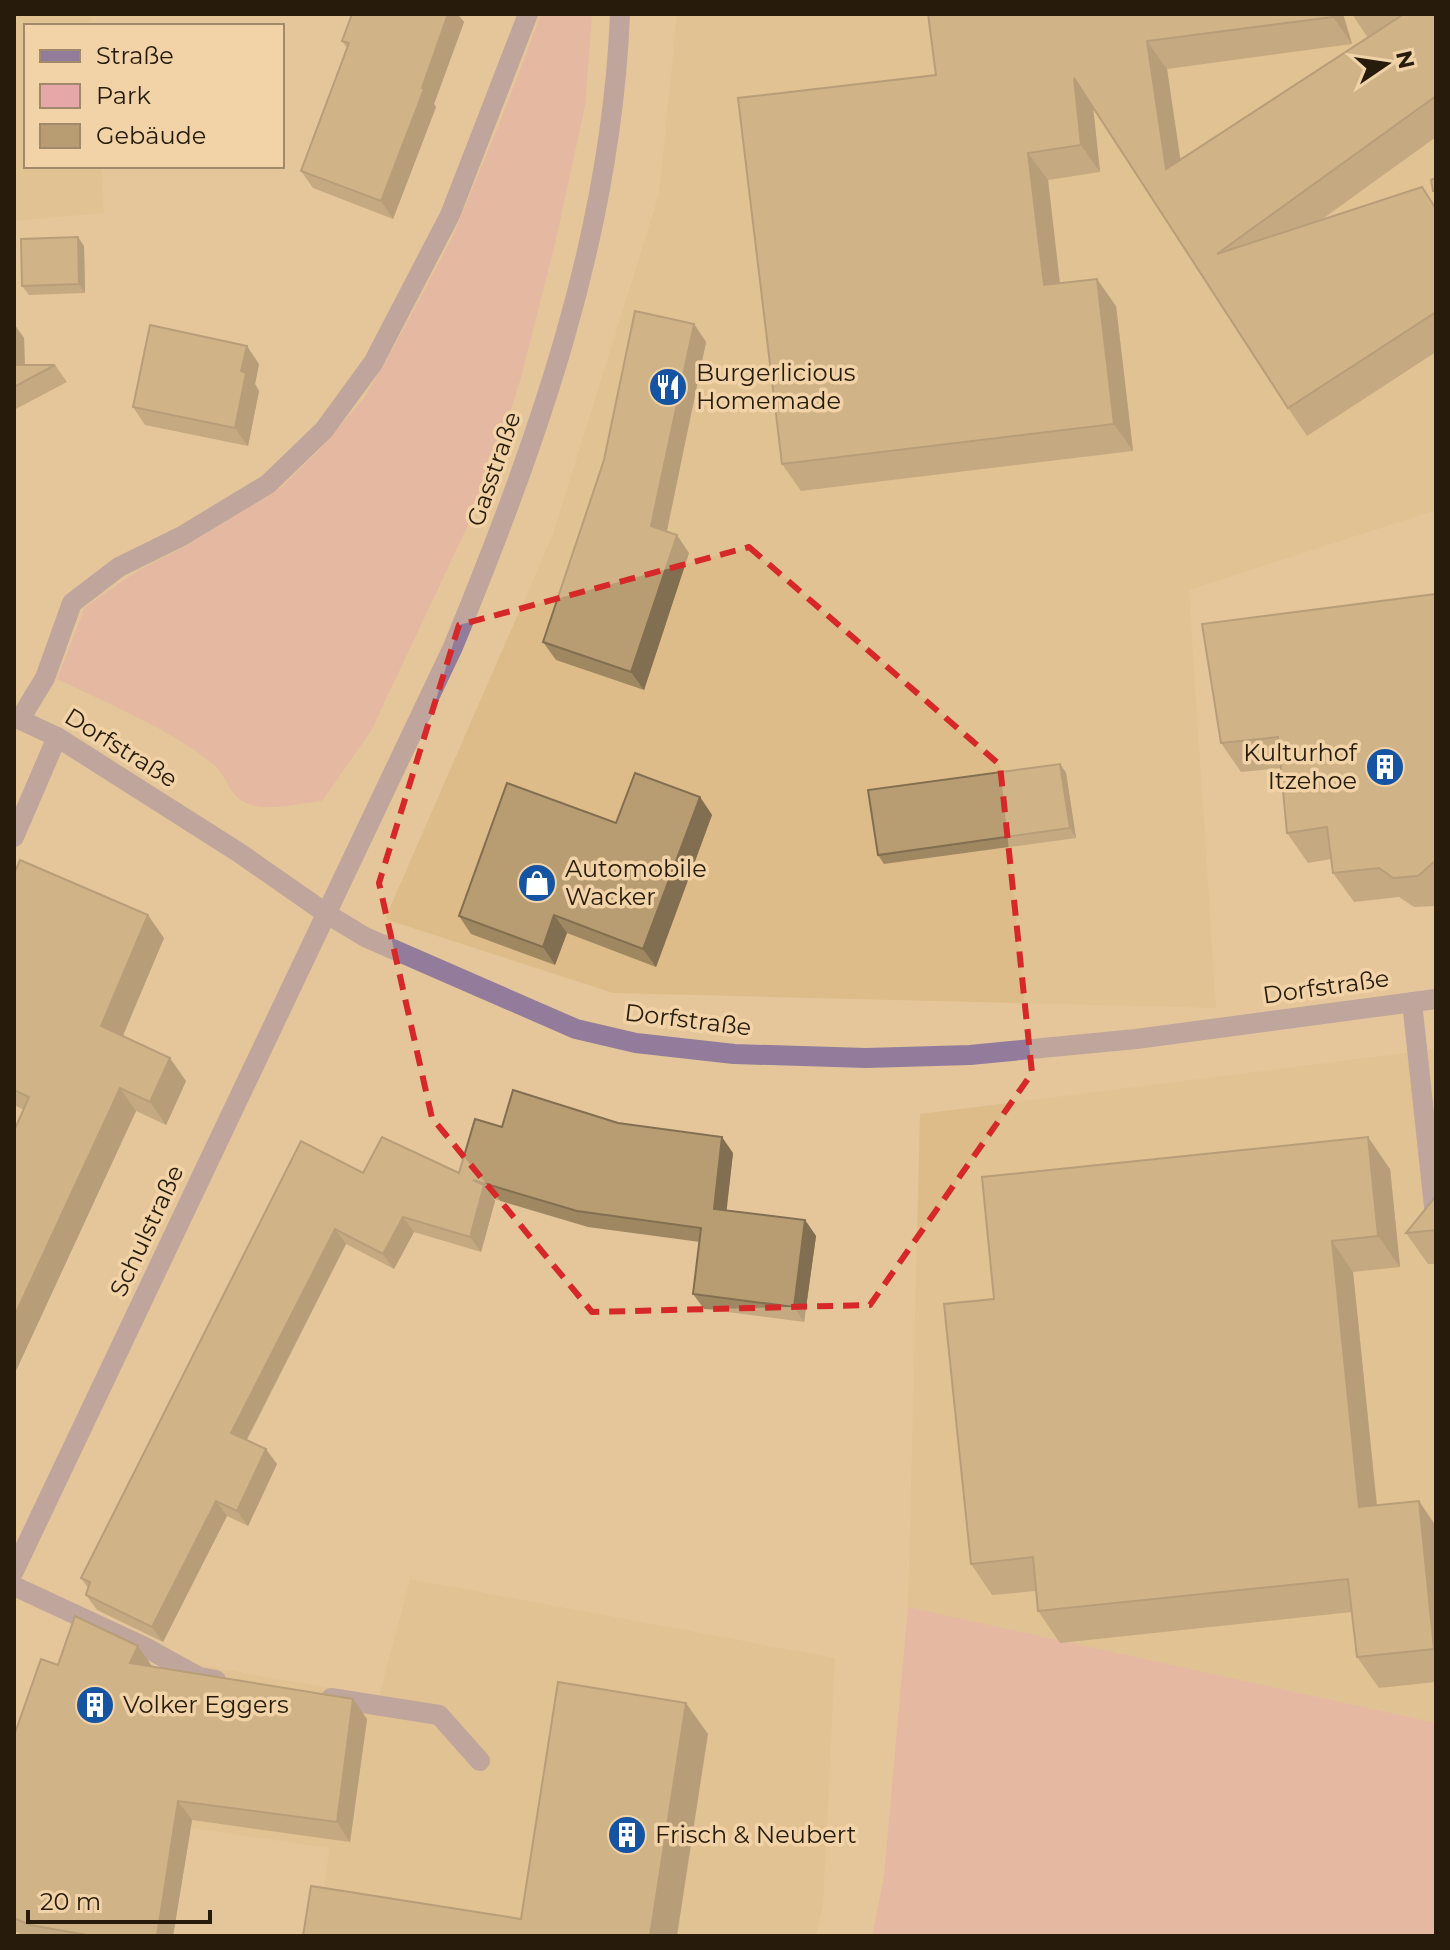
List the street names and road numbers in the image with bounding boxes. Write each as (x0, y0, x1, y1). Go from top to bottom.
street label: Gasstraße (460, 408, 527, 530)
street label: Dorfstraße (60, 702, 183, 794)
street label: Dorfstraße (1261, 963, 1391, 1010)
street label: Dorfstraße (623, 997, 753, 1042)
street label: Schulstraße (103, 1160, 190, 1301)

